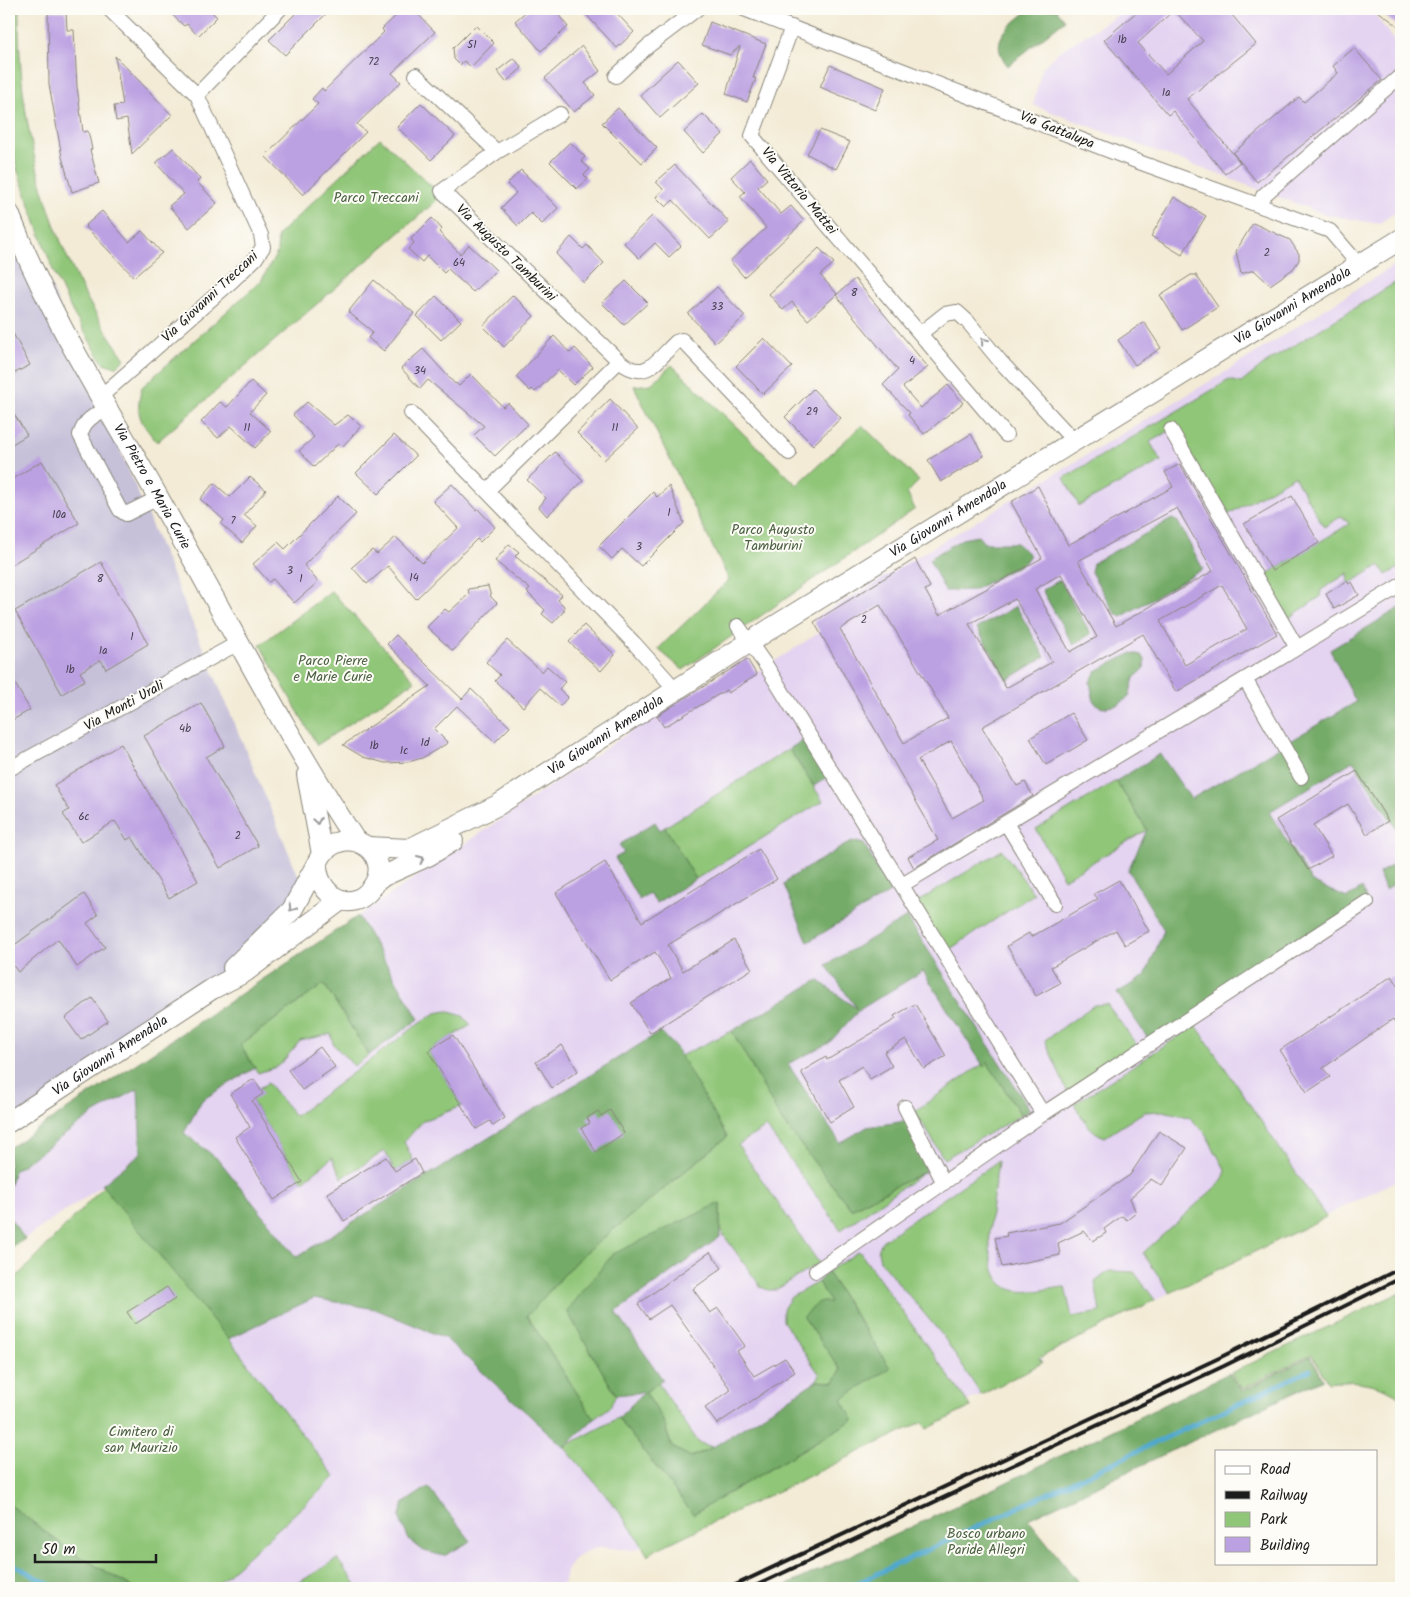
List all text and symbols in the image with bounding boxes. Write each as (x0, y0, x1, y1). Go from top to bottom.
house number: 1b (1117, 31, 1127, 49)
house number: 51 (467, 36, 477, 54)
house number: 72 (368, 53, 380, 71)
house number: 1a (1162, 84, 1170, 102)
street label: Via Gattalupa (1016, 105, 1098, 155)
street label: Via Vittorio Mattei (756, 142, 843, 240)
park label: Parco Treccani (333, 187, 419, 209)
street label: Via Augusto Tamburini (451, 199, 562, 308)
house number: 2 (1264, 244, 1270, 262)
street label: Via Giovanni Treccani (157, 246, 264, 348)
house number: 64 (453, 254, 465, 272)
street label: Via Giovanni Amendola (1230, 261, 1356, 351)
house number: 8 (851, 284, 858, 302)
house number: 33 (711, 298, 723, 316)
one-way arrow (981, 338, 990, 347)
house number: 4 (909, 352, 915, 370)
house number: 34 (414, 362, 426, 380)
house number: 29 (806, 403, 819, 421)
house number: 11 (244, 419, 250, 437)
house number: 11 (612, 419, 618, 437)
street label: Via Pietro e Maria Curie (107, 420, 197, 554)
street label: Via Giovanni Amendola (885, 474, 1011, 563)
house number: 1 (667, 504, 671, 522)
house number: 10a (52, 506, 66, 524)
house number: 7 (230, 512, 236, 530)
park label: Parco Augusto Tamburini (731, 519, 815, 557)
house number: 3 (636, 538, 642, 556)
house number: 3 (287, 562, 293, 580)
house number: 14 (409, 569, 419, 587)
house number: 8 (97, 570, 104, 588)
house number: 1 (299, 570, 303, 588)
house number: 2 (861, 611, 867, 629)
house number: 1 (130, 628, 134, 646)
house number: 1a (99, 642, 107, 660)
park label: Parco Pierre e Marie Curie (294, 650, 373, 688)
house number: 1b (65, 661, 75, 679)
street label: Via Monti Urali (80, 675, 169, 737)
street label: Via Giovanni Amendola (544, 689, 668, 781)
house number: 4b (179, 720, 191, 738)
house number: 1d (421, 734, 430, 752)
house number: 1b (369, 737, 379, 755)
house number: 1c (400, 742, 408, 760)
house number: 6c (78, 808, 90, 826)
one-way arrow (311, 817, 321, 825)
house number: 2 (235, 827, 241, 845)
one-way arrow (416, 855, 425, 866)
one-way arrow (289, 903, 299, 912)
street label: Via Giovanni Amendola (48, 1010, 172, 1102)
park label: Cimitero di san Maurizio (104, 1421, 178, 1459)
legend (1215, 1450, 1378, 1564)
text: Road (1260, 1458, 1291, 1482)
text: Railway (1260, 1484, 1308, 1508)
text: Park (1260, 1508, 1288, 1532)
park label: Bosco urbano Paride Allegri (947, 1523, 1025, 1561)
scale bar (35, 1532, 156, 1564)
text: Building (1260, 1534, 1310, 1558)
text: 50 m (42, 1538, 76, 1562)

